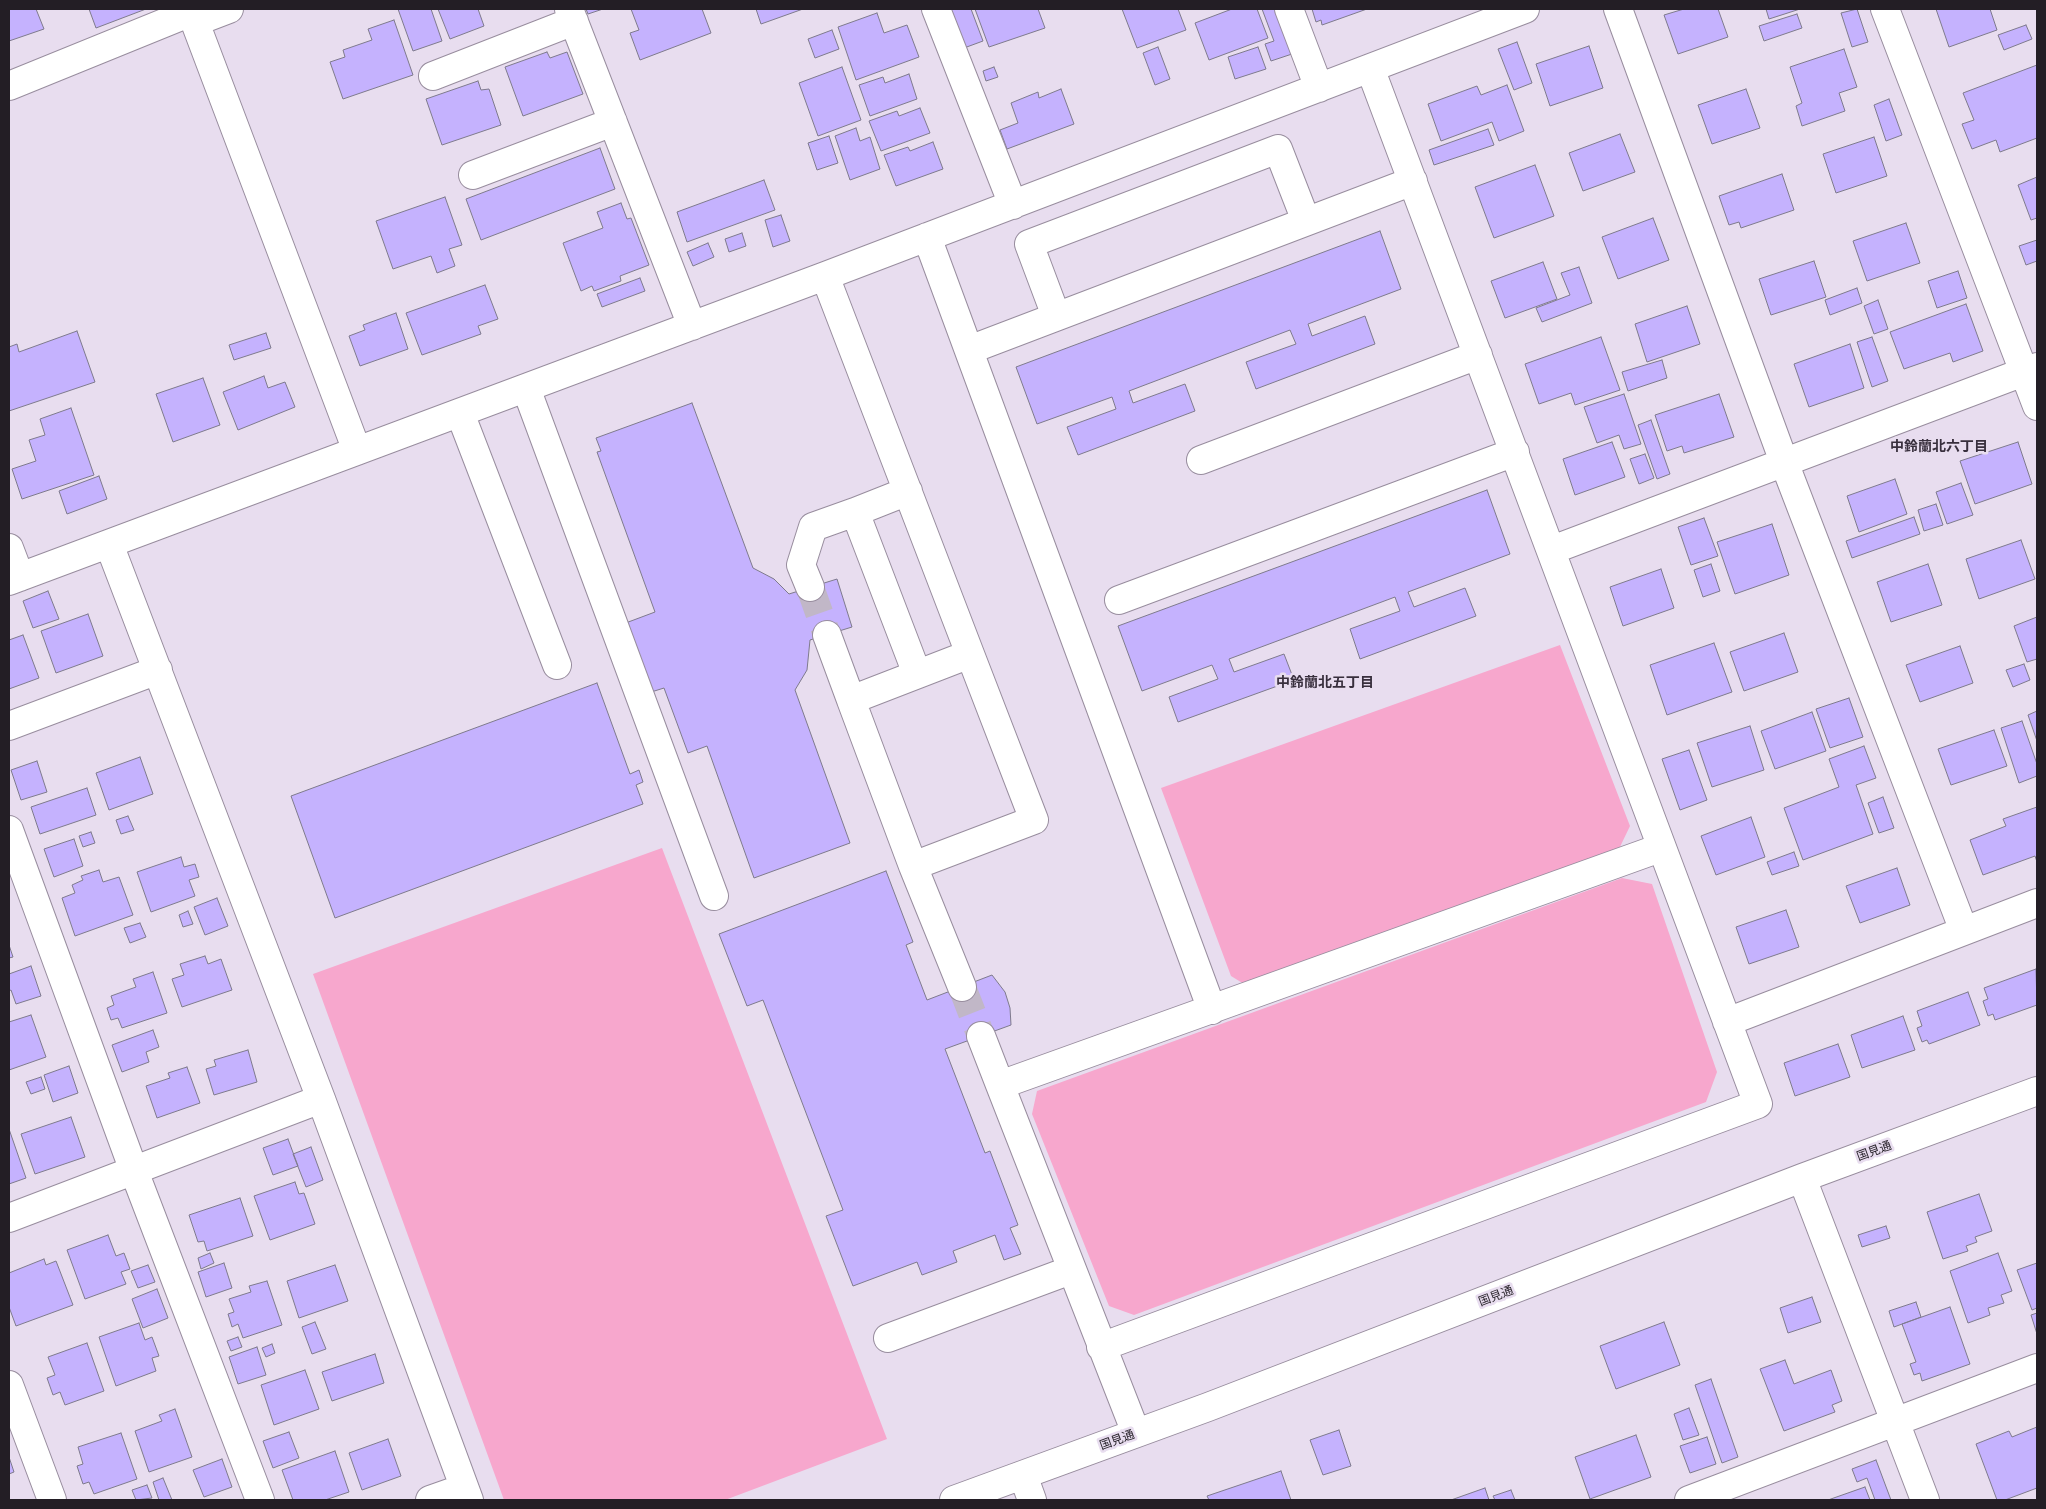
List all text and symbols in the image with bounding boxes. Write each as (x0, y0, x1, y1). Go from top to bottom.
district label: 中鈴蘭北六丁目 (1890, 438, 1988, 454)
district label: 中鈴蘭北五丁目 (1276, 674, 1374, 690)
street label: 国見通 (1855, 1138, 1893, 1164)
street label: 国見通 (1477, 1283, 1515, 1309)
street label: 国見通 (1098, 1427, 1136, 1453)

